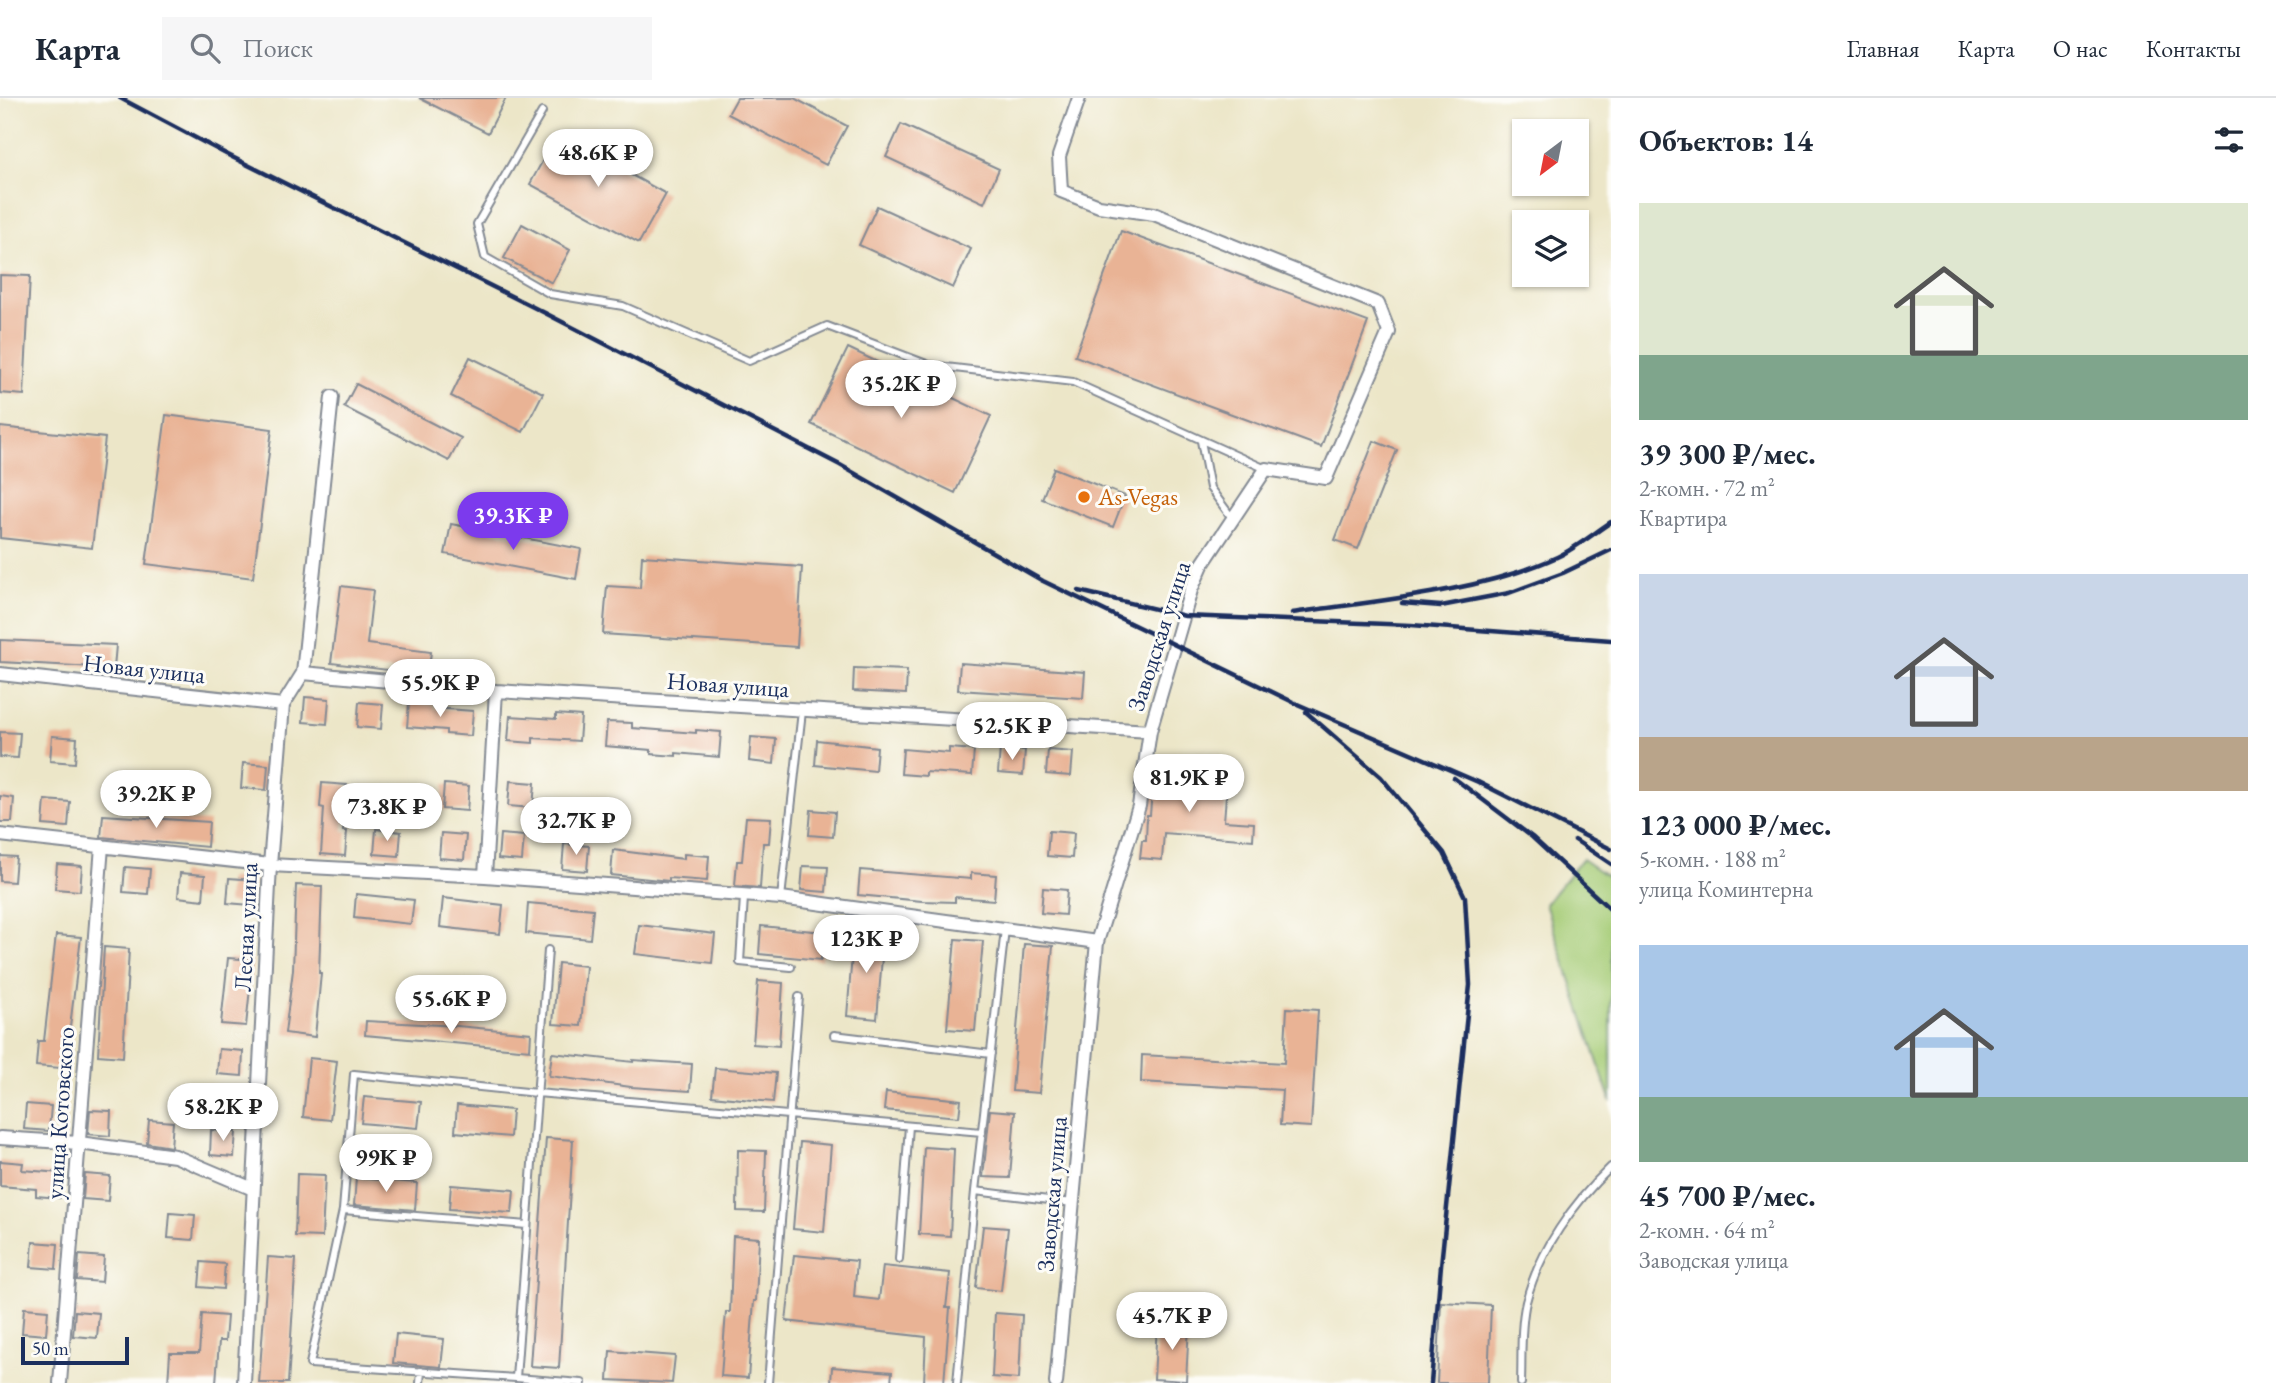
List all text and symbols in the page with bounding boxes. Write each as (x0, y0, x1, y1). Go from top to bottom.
search box (162, 17, 652, 80)
text: Карта (35, 27, 120, 70)
icon: search (186, 29, 224, 67)
text: Поиск (242, 31, 313, 65)
text: Главная (1846, 33, 1920, 64)
text: Карта (1958, 33, 2015, 64)
text: О нас (2053, 33, 2108, 64)
text: Контакты (2146, 33, 2241, 64)
north arrow (1512, 119, 1589, 196)
map controls (1512, 119, 1589, 287)
text: Объектов: 14 (1639, 121, 1813, 160)
icon: filters (2210, 121, 2248, 159)
pin: 48.6K ₽ (533, 130, 663, 189)
text: 48.6K ₽ (558, 137, 638, 167)
button: layers (1512, 210, 1589, 287)
icon: home (1881, 248, 2007, 374)
pin: 35.2K ₽ (836, 360, 966, 420)
text: 35.2K ₽ (861, 368, 941, 398)
text: 39 300 ₽/мес. (1639, 434, 1816, 473)
text: 2-комн. · 72 m² (1639, 473, 1775, 503)
place label: As-Vegas (1097, 481, 1178, 512)
marker: As-Vegas (1076, 489, 1092, 505)
pin: 39.3K ₽ (448, 492, 578, 552)
text: 39.3K ₽ (473, 500, 553, 530)
text: Квартира (1639, 503, 1727, 533)
street label: Заводская улица (1120, 557, 1197, 715)
icon: home (1881, 619, 2007, 745)
street label: Новая улица (81, 647, 207, 690)
pin: 55.9K ₽ (375, 660, 505, 719)
street label: Новая улица (666, 665, 791, 704)
text: 55.9K ₽ (400, 667, 480, 697)
pin: 52.5K ₽ (947, 702, 1077, 762)
text: 52.5K ₽ (972, 710, 1052, 740)
pin: 81.9K ₽ (1124, 754, 1254, 814)
text: 81.9K ₽ (1149, 762, 1229, 792)
pin: 39.2K ₽ (91, 770, 221, 830)
text: 39.2K ₽ (116, 778, 196, 808)
pin: 73.8K ₽ (322, 784, 452, 843)
text: 73.8K ₽ (347, 791, 427, 821)
pin: 32.7K ₽ (511, 798, 641, 857)
text: 32.7K ₽ (536, 805, 616, 835)
text: 123 000 ₽/мес. (1639, 805, 1832, 844)
text: 5-комн. · 188 m² (1639, 844, 1786, 874)
street label: Лесная улица (227, 861, 264, 992)
text: улица Коминтерна (1639, 874, 1813, 904)
pin: 123K ₽ (809, 916, 923, 975)
text: 123K ₽ (829, 923, 903, 953)
pin: 55.6K ₽ (386, 976, 516, 1035)
text: 55.6K ₽ (411, 983, 491, 1013)
icon: home (1881, 990, 2007, 1116)
street label: улица Котовского (38, 1026, 81, 1200)
pin: 58.2K ₽ (158, 1084, 288, 1143)
text: 58.2K ₽ (183, 1091, 263, 1121)
street label: Заводская улица (1029, 1115, 1074, 1273)
pin: 99K ₽ (337, 1134, 435, 1194)
text: 99K ₽ (355, 1142, 417, 1172)
text: 45 700 ₽/мес. (1639, 1176, 1816, 1215)
text: 2-комн. · 64 m² (1639, 1215, 1775, 1245)
text: Заводская улица (1639, 1245, 1788, 1275)
pin: 45.7K ₽ (1107, 1292, 1237, 1352)
text: 45.7K ₽ (1132, 1300, 1212, 1330)
scale bar (21, 1334, 130, 1366)
text: 50 m (32, 1336, 69, 1361)

